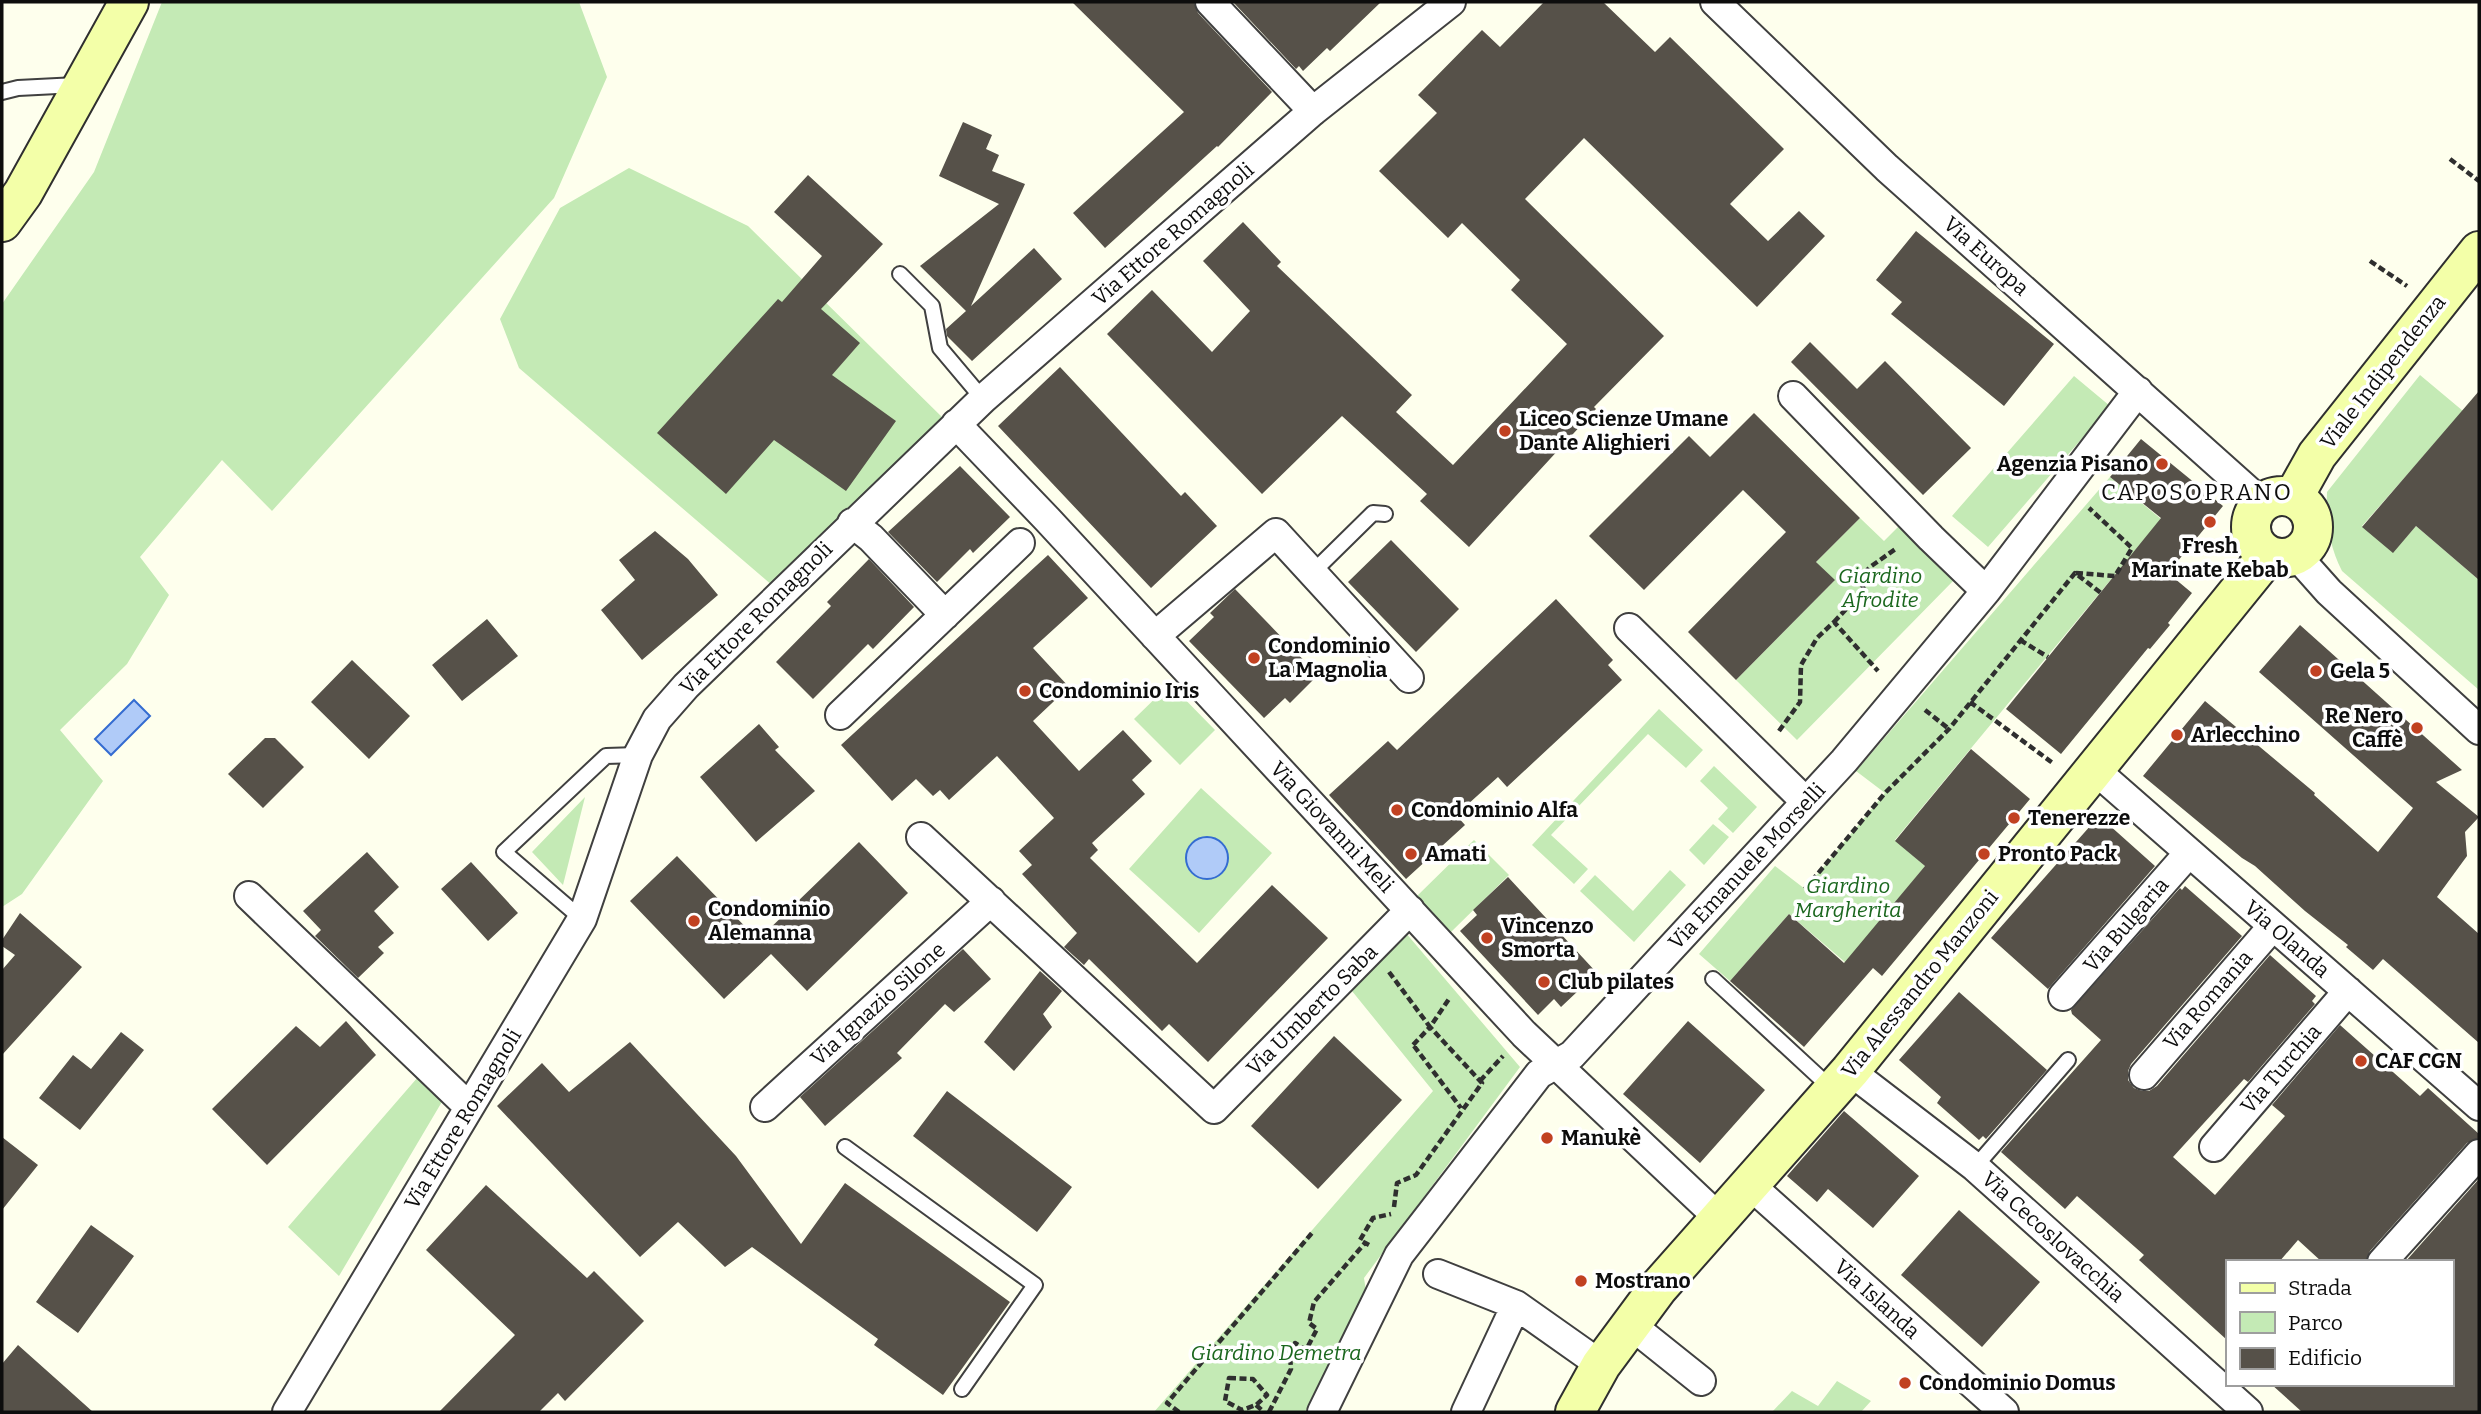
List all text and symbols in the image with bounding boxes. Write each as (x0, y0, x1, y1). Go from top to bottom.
street label: Via Ettore Romagnoli (1087, 157, 1259, 311)
street label: Via Europa (1938, 211, 2034, 301)
street label: Viale Indipendenza (2315, 289, 2452, 454)
place label: Liceo Scienze Umane Dante Alighieri (1519, 406, 1728, 456)
marker: Liceo Scienze Umane Dante Alighieri (1497, 423, 1513, 439)
place label: Agenzia Pisano (1997, 451, 2148, 477)
marker: Agenzia Pisano (2154, 456, 2170, 472)
district label: CAPOSOPRANO (2101, 478, 2293, 506)
marker: Fresh Marinate Kebab (2202, 514, 2218, 530)
place label: Fresh Marinate Kebab (2131, 533, 2289, 583)
street label: Via Ettore Romagnoli (674, 536, 838, 700)
park label: Giardino Afrodite (1838, 563, 1922, 613)
place label: Condominio La Magnolia (1268, 633, 1390, 683)
marker: Condominio La Magnolia (1246, 650, 1262, 666)
place label: Gela 5 (2330, 658, 2390, 684)
marker: Gela 5 (2308, 663, 2324, 679)
place label: Condominio Iris (1039, 678, 1199, 704)
marker: Condominio Iris (1017, 683, 1033, 699)
place label: Re Nero Caffè (2325, 703, 2403, 753)
marker: Re Nero Caffè (2409, 720, 2425, 736)
place label: Arlecchino (2191, 722, 2300, 748)
marker: Arlecchino (2169, 727, 2185, 743)
street label: Via Giovanni Meli (1265, 756, 1399, 898)
street label: Via Emanuele Morselli (1663, 777, 1831, 955)
place label: Condominio Alfa (1411, 797, 1578, 823)
marker: Condominio Alfa (1389, 802, 1405, 818)
place label: Tenerezze (2028, 805, 2130, 831)
marker: Tenerezze (2006, 810, 2022, 826)
place label: Amati (1425, 841, 1487, 867)
place label: Pronto Pack (1998, 841, 2118, 867)
marker: Amati (1403, 846, 1419, 862)
marker: Pronto Pack (1976, 846, 1992, 862)
street label: Via Bulgaria (2078, 872, 2175, 978)
park label: Giardino Margherita (1794, 873, 1902, 923)
street label: Via Alessandro Manzoni (1836, 885, 2004, 1083)
street label: Via Olanda (2239, 895, 2336, 984)
place label: Condominio Alemanna (708, 896, 830, 946)
marker: Condominio Alemanna (686, 913, 702, 929)
place label: Vincenzo Smorta (1501, 913, 1594, 963)
marker: Vincenzo Smorta (1479, 930, 1495, 946)
street label: Via Ignazio Silone (805, 937, 951, 1071)
street label: Via Umberto Saba (1241, 939, 1383, 1081)
street label: Via Romania (2158, 945, 2258, 1055)
place label: Club pilates (1558, 969, 1674, 995)
marker: Club pilates (1536, 974, 1552, 990)
street label: Via Turchia (2235, 1019, 2327, 1119)
street label: Via Ettore Romagnoli (399, 1024, 527, 1214)
place label: CAF CGN (2375, 1048, 2462, 1074)
marker: CAF CGN (2353, 1053, 2369, 1069)
place label: Manukè (1561, 1125, 1641, 1151)
marker: Manukè (1539, 1130, 1555, 1146)
street label: Via Cecoslovacchia (1976, 1166, 2130, 1308)
street label: Via Islanda (1829, 1254, 1926, 1345)
legend (2226, 1260, 2453, 1386)
place label: Mostrano (1595, 1268, 1691, 1294)
marker: Mostrano (1573, 1273, 1589, 1289)
text: Strada (2288, 1275, 2352, 1301)
text: Parco (2288, 1310, 2343, 1336)
park label: Giardino Demetra (1190, 1340, 1362, 1366)
text: Edificio (2288, 1345, 2362, 1371)
place label: Condominio Domus (1919, 1370, 2116, 1396)
marker: Condominio Domus (1897, 1375, 1913, 1391)

